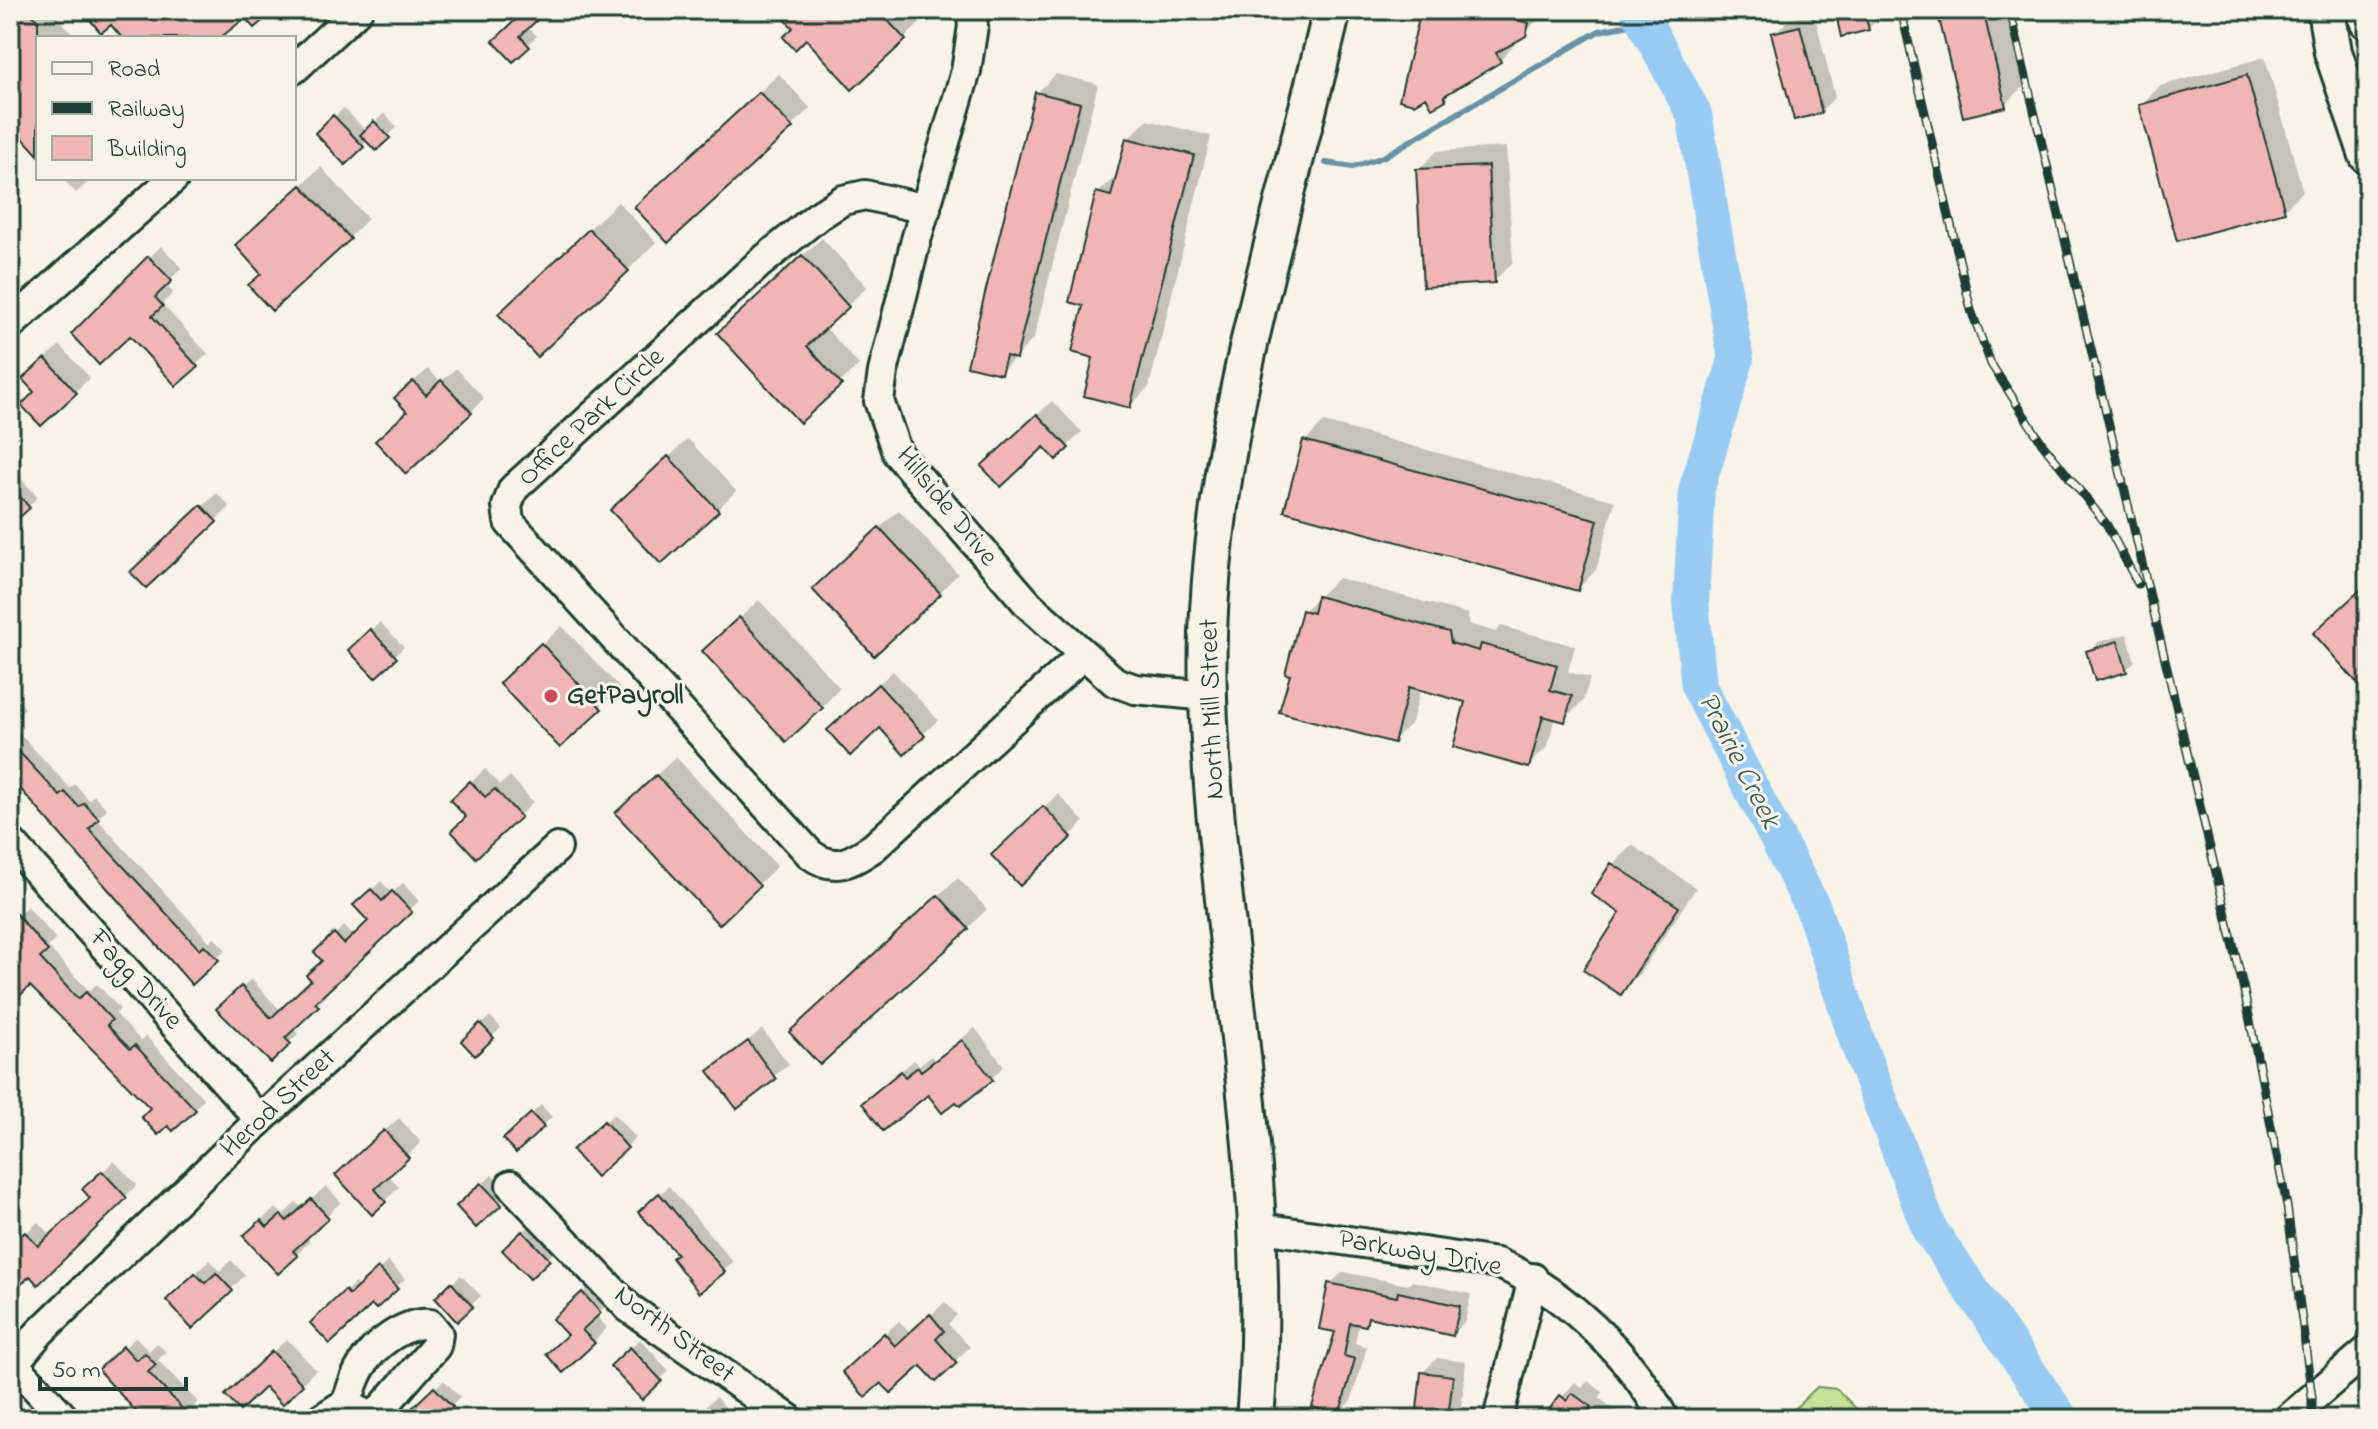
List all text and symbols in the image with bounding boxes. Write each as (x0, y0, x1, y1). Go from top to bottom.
legend (36, 36, 296, 180)
text: Road (108, 53, 161, 88)
text: Railway (108, 93, 185, 129)
text: Building (107, 133, 187, 168)
street label: Office Park Circle (509, 339, 675, 497)
street label: Hillside Drive (885, 438, 1007, 576)
street label: North Mill Street (1189, 618, 1237, 800)
place label: GetPayroll (567, 676, 684, 717)
water label: Prairie Creek (1685, 685, 1792, 839)
marker: GetPayroll (542, 687, 560, 705)
street label: Fagg Drive (78, 919, 192, 1040)
street label: Herod Street (212, 1039, 346, 1169)
street label: Parkway Drive (1335, 1219, 1505, 1289)
street label: North Street (605, 1276, 743, 1394)
scale bar (40, 1341, 186, 1391)
text: 50 m (52, 1354, 101, 1389)

